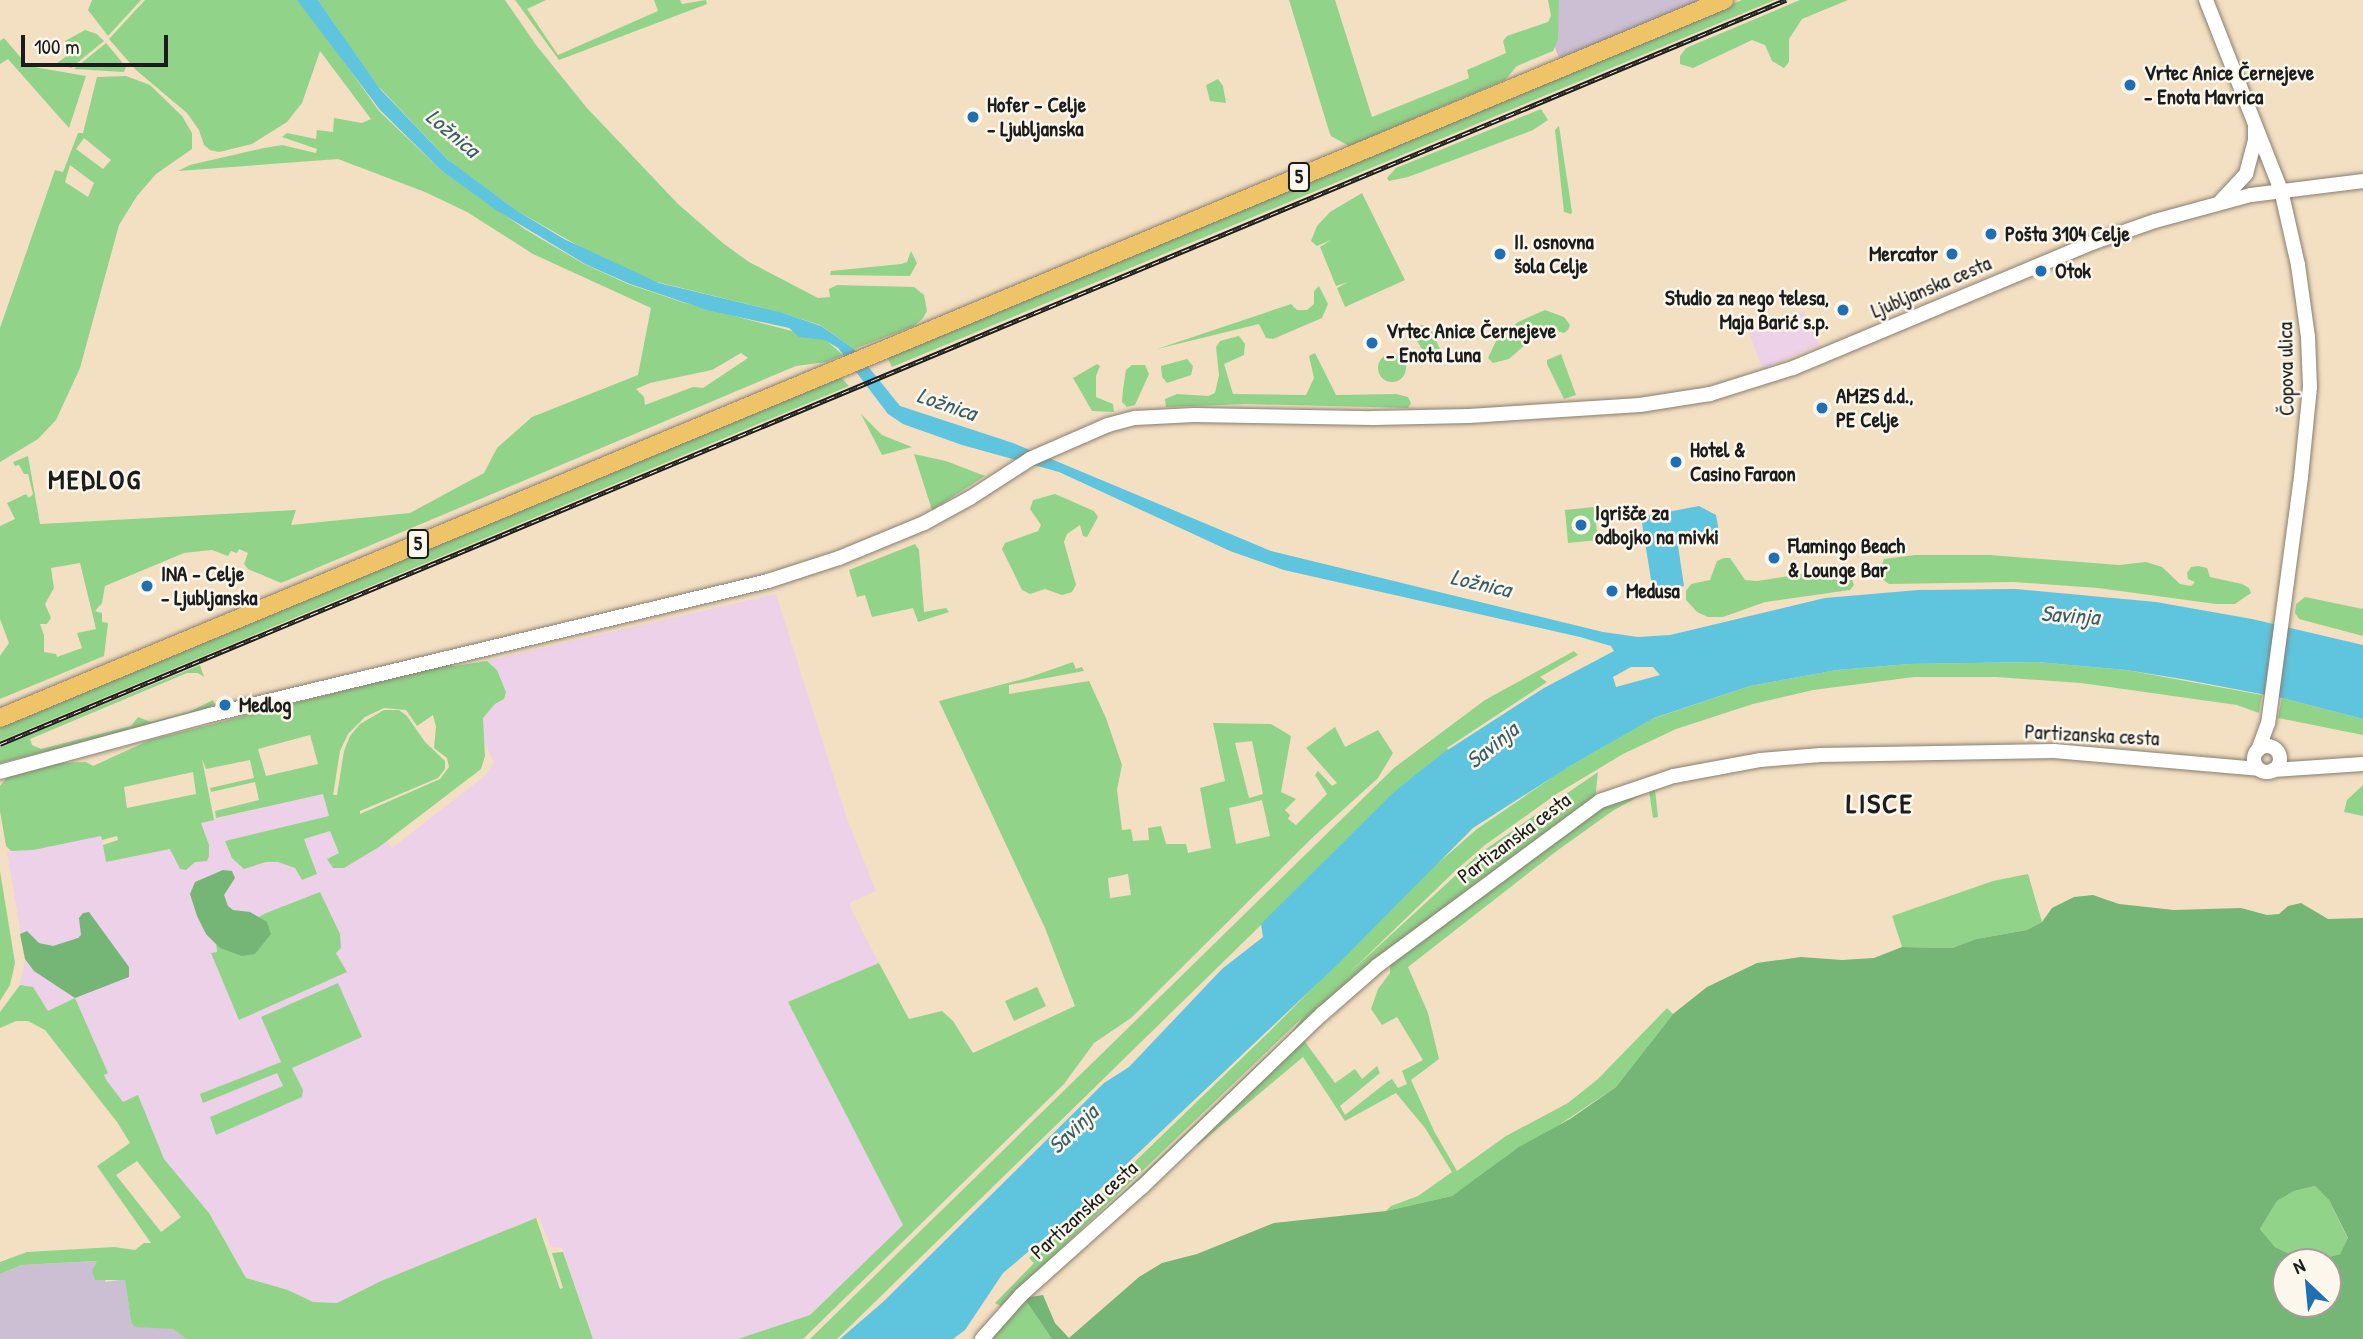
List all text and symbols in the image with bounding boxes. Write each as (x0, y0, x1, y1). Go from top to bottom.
scale bar (24, 21, 172, 65)
text: 100 m (34, 32, 80, 61)
place label: Vrtec Anice Černejeve - Enota Mavrica (2144, 60, 2314, 110)
marker: Vrtec Anice Černejeve - Enota Mavrica (2122, 77, 2138, 93)
place label: Hofer - Celje - Ljubljanska (987, 92, 1086, 142)
water label: Ložnica (421, 103, 485, 163)
marker: Hofer - Celje - Ljubljanska (965, 109, 981, 125)
road number: 5 (1287, 162, 1311, 192)
place label: Pošta 3104 Celje (2005, 221, 2130, 247)
marker: Pošta 3104 Celje (1983, 226, 1999, 242)
place label: II. osnovna šola Celje (1514, 229, 1594, 279)
place label: Mercator (1869, 241, 1938, 267)
marker: II. osnovna šola Celje (1492, 246, 1508, 262)
marker: Mercator (1944, 246, 1960, 262)
street label: Ljubljanska cesta (1867, 250, 1995, 324)
place label: Otok (2055, 258, 2091, 284)
marker: Otok (2033, 263, 2049, 279)
place label: Studio za nego telesa, Maja Barić s.p. (1665, 285, 1829, 335)
marker: Studio za nego telesa, Maja Barić s.p. (1835, 302, 1851, 318)
place label: Vrtec Anice Černejeve - Enota Luna (1386, 318, 1556, 368)
street label: Čopova ulica (2273, 322, 2299, 416)
marker: Vrtec Anice Černejeve - Enota Luna (1364, 335, 1380, 351)
water label: Ložnica (914, 381, 980, 427)
place label: AMZS d.d., PE Celje (1836, 383, 1913, 433)
marker: AMZS d.d., PE Celje (1814, 400, 1830, 416)
place label: Hotel & Casino Faraon (1690, 437, 1796, 487)
marker: Hotel & Casino Faraon (1668, 454, 1684, 470)
district label: MEDLOG (49, 462, 141, 496)
place label: Igrišče za odbojko na mivki (1595, 500, 1719, 550)
marker: Igrišče za odbojko na mivki (1573, 517, 1589, 533)
road number: 5 (406, 528, 430, 559)
place label: Flamingo Beach & Lounge Bar (1788, 533, 1905, 583)
marker: Flamingo Beach & Lounge Bar (1766, 550, 1782, 566)
place label: INA - Celje - Ljubljanska (161, 561, 257, 611)
water label: Ložnica (1448, 563, 1514, 603)
marker: INA - Celje - Ljubljanska (139, 578, 155, 594)
place label: Medusa (1626, 578, 1680, 604)
marker: Medusa (1604, 583, 1620, 599)
water label: Savinja (2040, 599, 2100, 631)
place label: Medlog (239, 692, 291, 718)
marker: Medlog (217, 697, 233, 713)
water label: Savinja (1460, 716, 1524, 774)
street label: Partizanska cesta (2024, 719, 2160, 751)
district label: LISCE (1847, 786, 1913, 820)
street label: Partizanska cesta (1453, 787, 1575, 889)
water label: Savinja (1042, 1099, 1104, 1159)
street label: Partizanska cesta (1025, 1155, 1143, 1265)
north arrow (2272, 1248, 2342, 1318)
text: N (2288, 1252, 2309, 1280)

